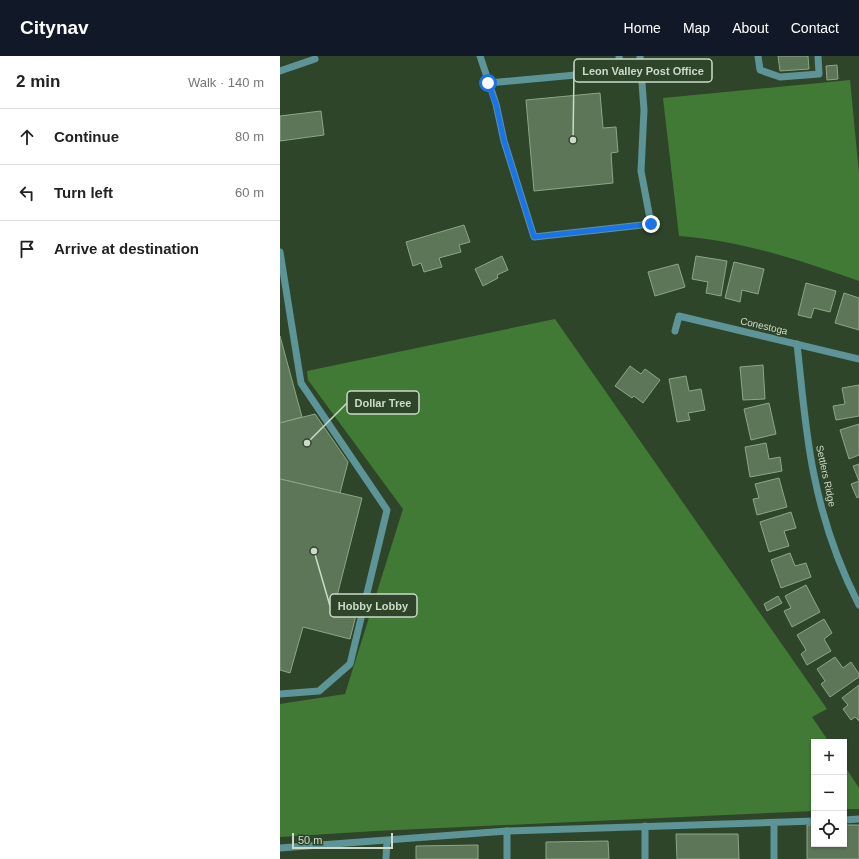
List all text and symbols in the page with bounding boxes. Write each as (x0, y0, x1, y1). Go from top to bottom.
text: Citynav (20, 17, 89, 38)
text: Home (624, 20, 661, 36)
text: Map (683, 20, 710, 36)
text: About (732, 20, 769, 36)
text: Contact (791, 20, 839, 36)
callout: Leon Valley Post Office (574, 59, 712, 82)
text: Leon Valley Post Office (582, 65, 704, 77)
text: 2 min (16, 72, 60, 91)
route start (479, 74, 497, 92)
text: Walk · 140 m (188, 75, 264, 90)
icon: ahead (16, 126, 38, 148)
text: Continue (54, 128, 119, 145)
text: 80 m (235, 129, 264, 144)
icon: left (16, 182, 38, 204)
text: Turn left (54, 184, 113, 201)
text: 60 m (235, 185, 264, 200)
route end (642, 215, 660, 233)
icon: arrive (16, 238, 38, 260)
text: Arrive at destination (54, 240, 199, 257)
street label: Conestoga (739, 315, 789, 337)
callout: Dollar Tree (347, 391, 419, 414)
text: Dollar Tree (355, 397, 411, 409)
street label: Settlers Ridge (814, 444, 838, 508)
callout: Hobby Lobby (330, 594, 417, 617)
text: Hobby Lobby (338, 600, 409, 612)
map controls (811, 739, 847, 847)
button: + (811, 739, 847, 775)
button: − (811, 775, 847, 811)
button: locate (811, 811, 847, 847)
scale bar (292, 831, 393, 850)
text: 50 m (298, 834, 322, 846)

